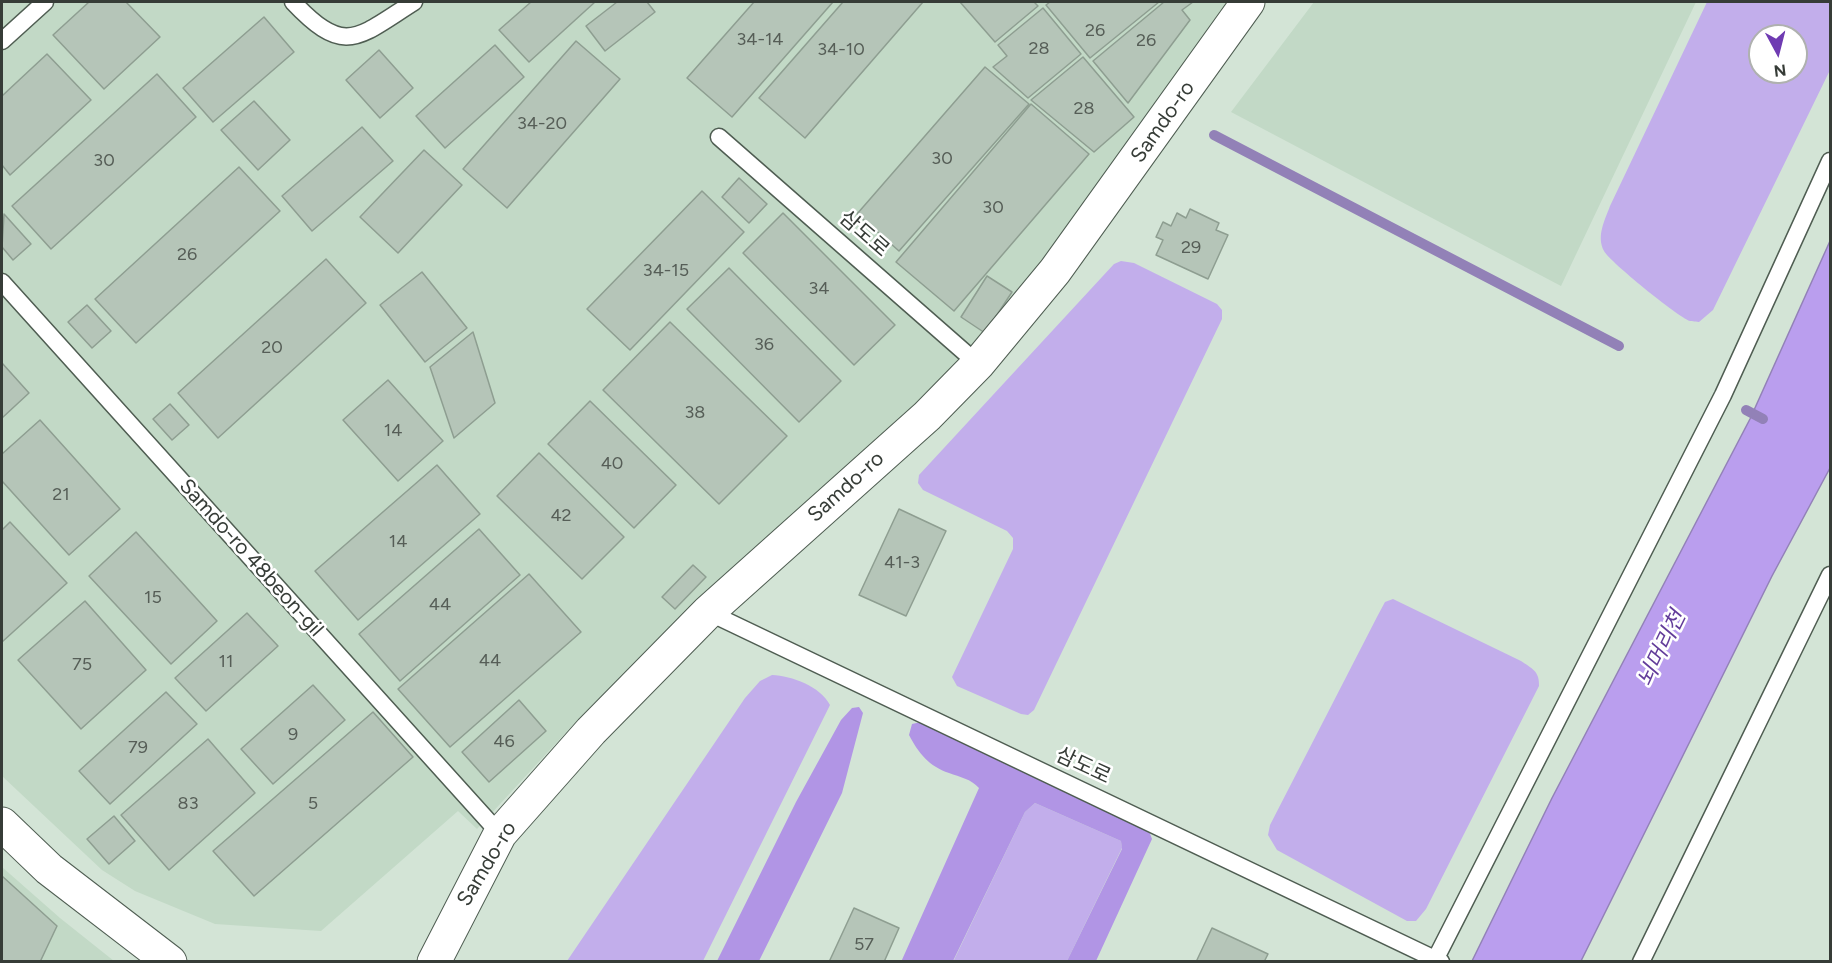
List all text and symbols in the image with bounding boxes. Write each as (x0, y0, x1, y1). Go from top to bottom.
house number: 26 (1085, 20, 1105, 42)
north arrow (1748, 24, 1808, 84)
house number: 34-14 (736, 29, 784, 51)
house number: 26 (1136, 30, 1156, 52)
house number: 28 (1028, 38, 1050, 60)
house number: 34-10 (817, 39, 865, 61)
text: N (1773, 60, 1787, 81)
street label: Samdo-ro (1126, 76, 1200, 168)
house number: 28 (1073, 98, 1095, 120)
house number: 34-20 (517, 113, 567, 135)
house number: 30 (931, 148, 953, 170)
house number: 30 (93, 150, 115, 172)
house number: 30 (982, 197, 1004, 219)
street label: 삼도로 (834, 205, 894, 263)
house number: 29 (1181, 237, 1201, 259)
house number: 26 (177, 244, 197, 266)
house number: 34-15 (643, 260, 689, 282)
house number: 34 (809, 278, 829, 300)
house number: 36 (754, 334, 774, 356)
house number: 20 (261, 337, 283, 359)
house number: 38 (685, 402, 705, 424)
house number: 14 (384, 420, 402, 442)
street label: Samdo-ro (803, 446, 889, 528)
house number: 40 (601, 453, 623, 475)
street label: Samdo-ro 48beon-gil (174, 474, 328, 642)
house number: 21 (52, 484, 70, 506)
house number: 42 (550, 505, 572, 527)
house number: 14 (389, 531, 407, 553)
house number: 41-3 (884, 552, 920, 574)
house number: 15 (144, 587, 162, 609)
house number: 44 (429, 594, 451, 616)
water label: 뇌머리천 (1632, 607, 1692, 691)
house number: 44 (479, 650, 501, 672)
house number: 11 (219, 651, 233, 673)
house number: 75 (72, 654, 92, 676)
house number: 9 (288, 724, 298, 746)
house number: 46 (493, 731, 515, 753)
house number: 79 (128, 737, 148, 759)
street label: 삼도로 (1051, 742, 1115, 790)
house number: 83 (178, 793, 198, 815)
house number: 5 (308, 793, 318, 815)
street label: Samdo-ro (452, 817, 522, 911)
house number: 57 (854, 934, 874, 956)

